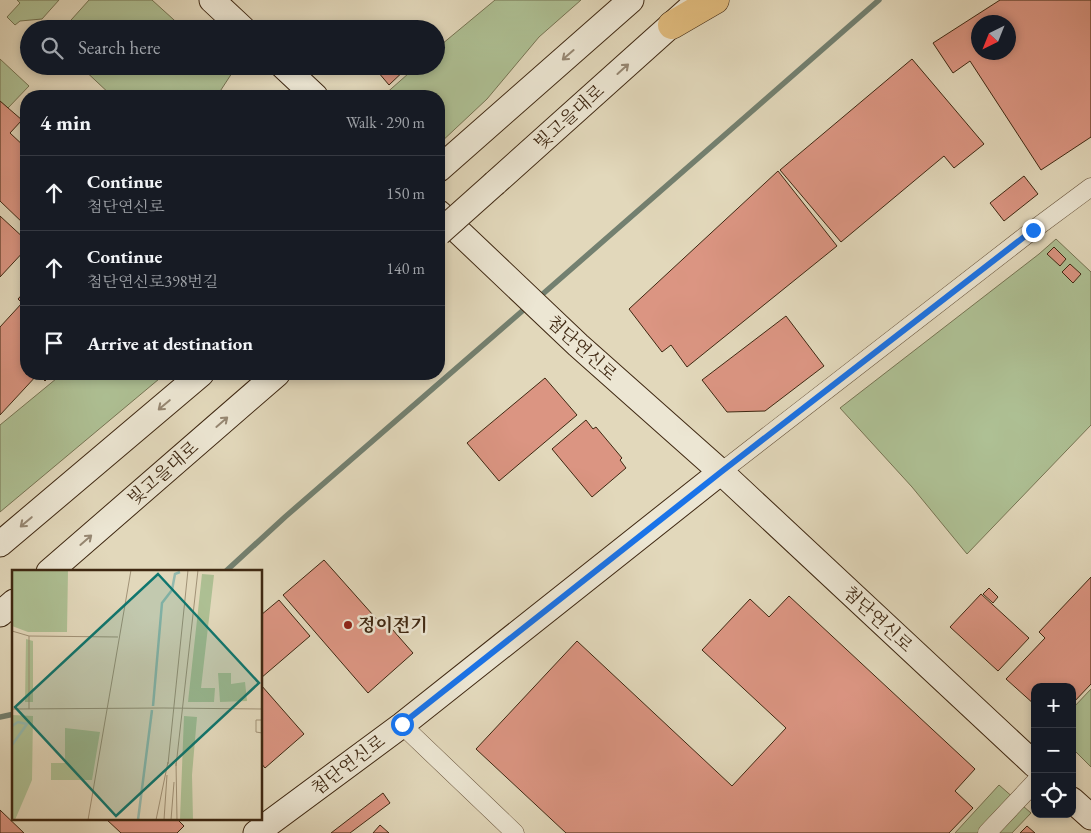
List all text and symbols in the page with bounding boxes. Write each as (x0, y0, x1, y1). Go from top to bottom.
north arrow (971, 15, 1016, 60)
search box (20, 20, 445, 75)
icon: search (38, 34, 66, 62)
text: Search here (78, 35, 160, 60)
one-way arrow (562, 50, 575, 61)
one-way arrow (616, 63, 629, 75)
street label: 빛고을대로 (529, 79, 609, 154)
text: 4 min (40, 109, 91, 136)
text: Walk · 290 m (346, 112, 425, 133)
text: Continue (87, 169, 162, 194)
icon: ahead (40, 179, 68, 207)
text: 150 m (386, 183, 425, 204)
text: 첨단연신로 (87, 196, 164, 217)
route end (1022, 219, 1045, 242)
text: Continue (87, 244, 162, 269)
icon: ahead (40, 254, 68, 282)
text: 140 m (386, 258, 425, 279)
text: 첨단연신로398번길 (87, 271, 218, 292)
street label: 첨단연신로 (542, 310, 622, 385)
icon: arrive (40, 329, 68, 357)
text: Arrive at destination (87, 331, 253, 356)
one-way arrow (157, 400, 170, 411)
one-way arrow (215, 416, 228, 428)
street label: 빛고을대로 (122, 435, 203, 510)
one-way arrow (20, 516, 33, 527)
one-way arrow (79, 534, 92, 546)
inset map (12, 570, 262, 820)
street label: 첨단연신로 (839, 581, 918, 657)
place label: 정이전기 (358, 613, 428, 636)
marker: 정이전기 (342, 619, 354, 631)
map controls (1031, 683, 1076, 818)
button: + (1031, 683, 1076, 728)
route start (391, 713, 414, 736)
button: − (1031, 728, 1076, 773)
street label: 첨단연신로 (306, 729, 389, 800)
button: locate (1031, 773, 1076, 818)

